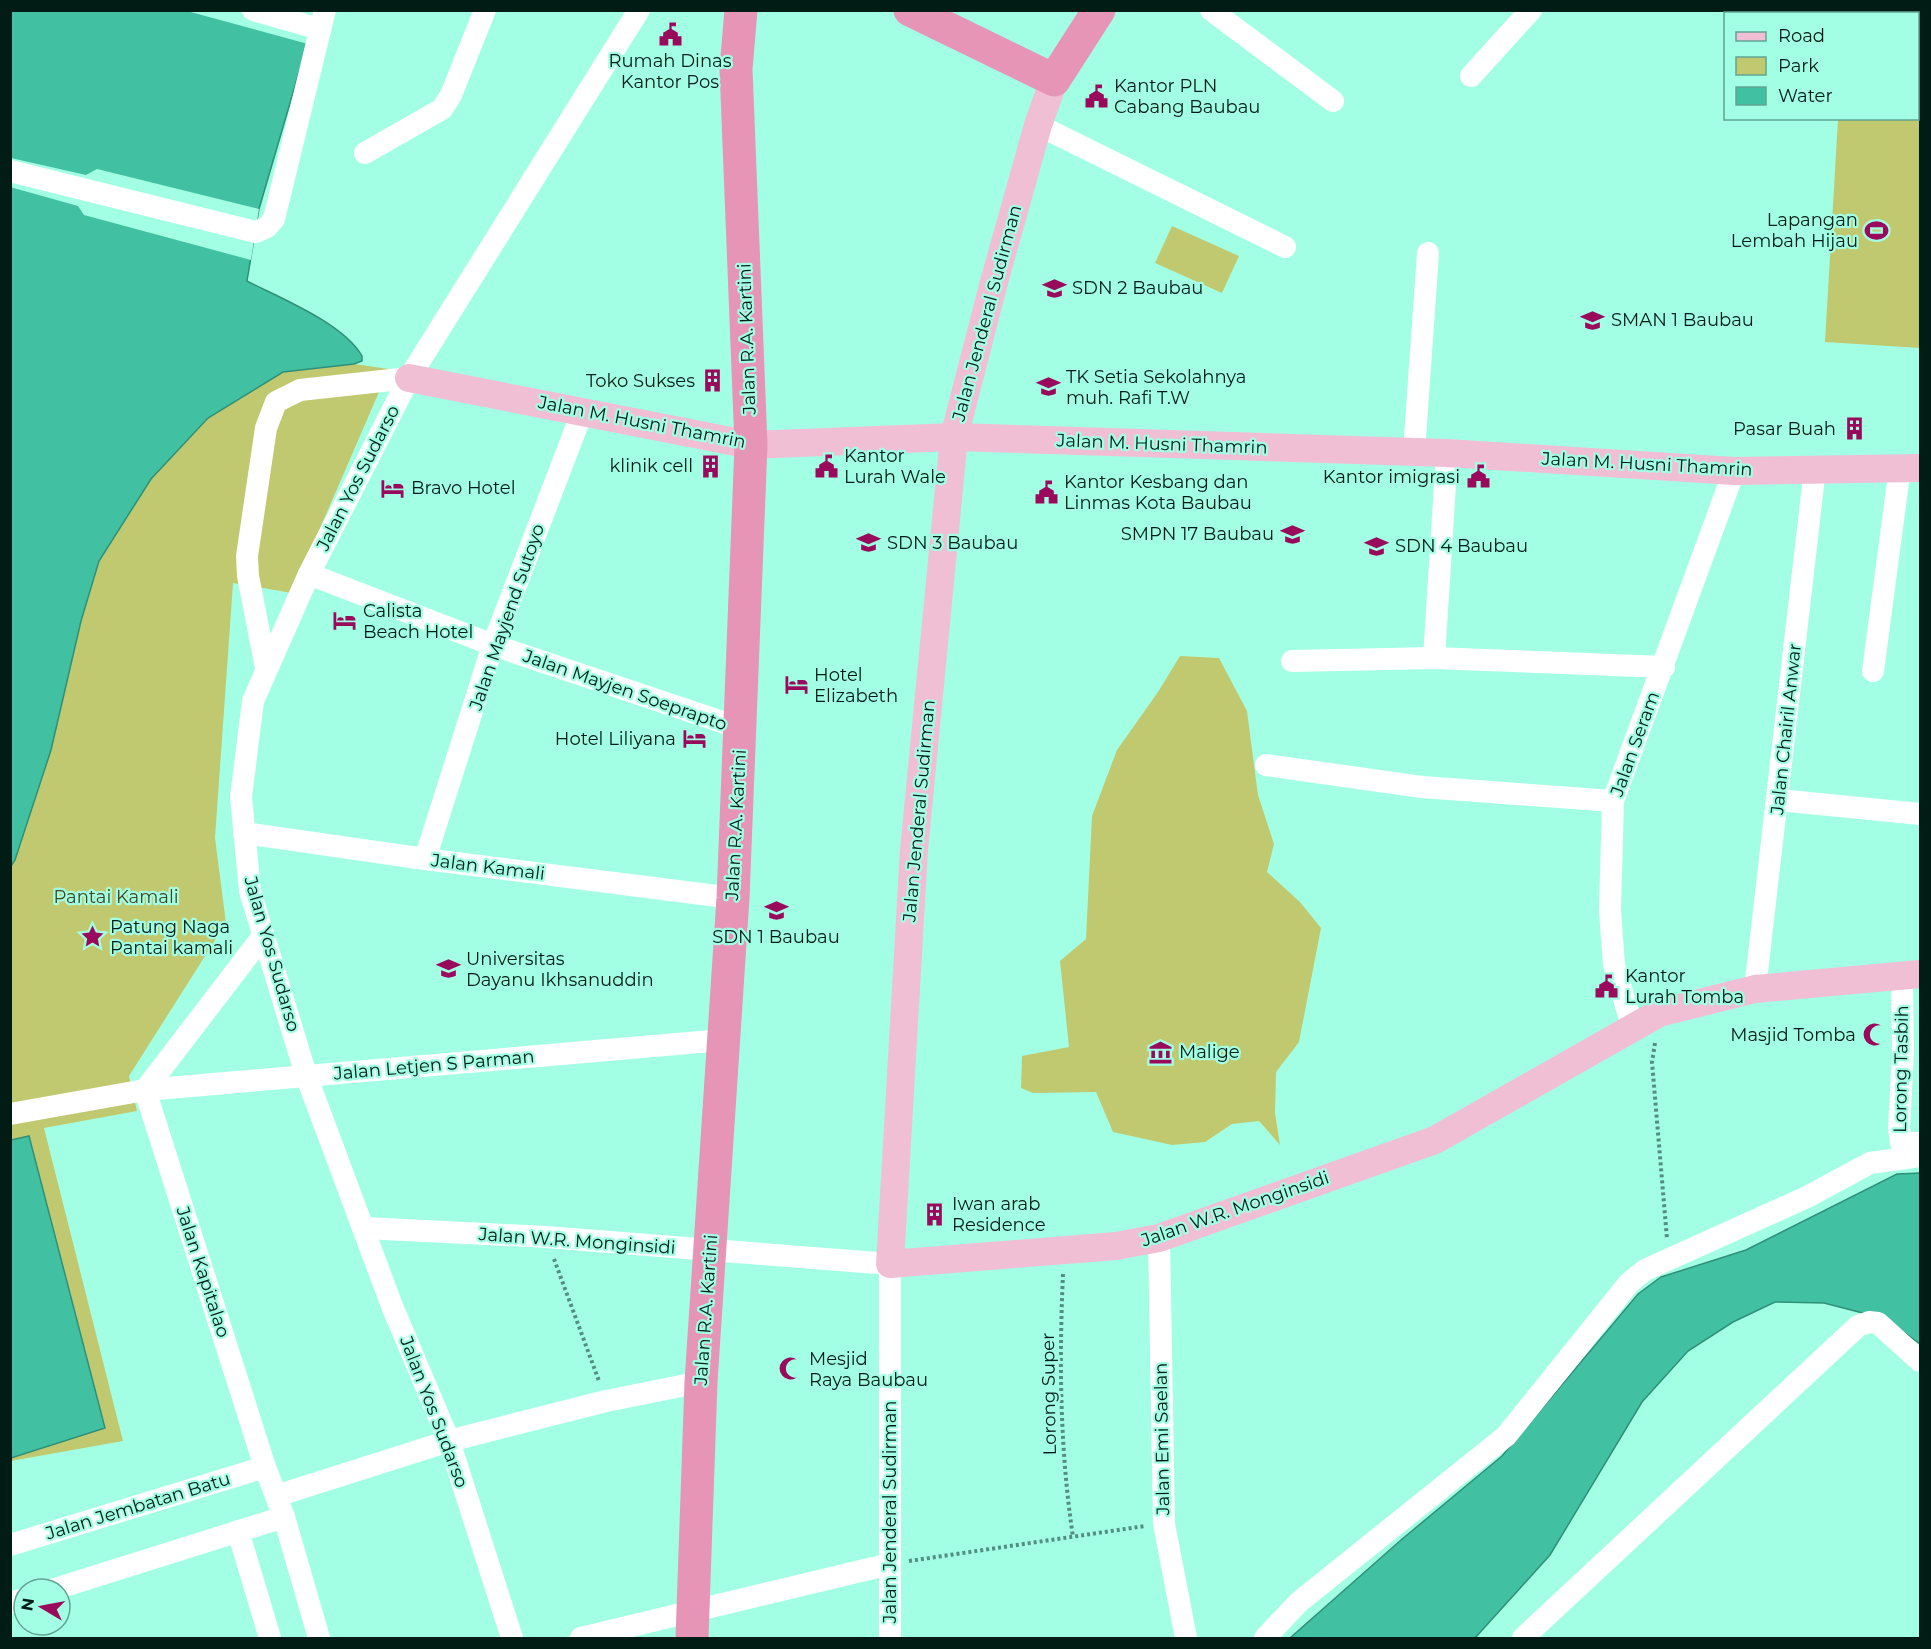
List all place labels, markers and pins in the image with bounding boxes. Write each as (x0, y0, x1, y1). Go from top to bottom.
public building icon: Rumah Dinas Kantor Pos (657, 22, 683, 48)
place label: Rumah Dinas Kantor Pos (609, 50, 732, 93)
place label: Kantor PLN Cabang Baubau (1114, 75, 1260, 118)
public building icon: Kantor PLN Cabang Baubau (1083, 83, 1109, 109)
place label: Lapangan Lembah Hijau (1731, 209, 1858, 252)
sports icon: Lapangan Lembah Hijau (1863, 217, 1889, 243)
school or university icon: SDN 2 Baubau (1041, 275, 1067, 301)
place label: SDN 2 Baubau (1072, 277, 1203, 299)
school or university icon: SMAN 1 Baubau (1580, 307, 1606, 333)
place label: SMAN 1 Baubau (1611, 309, 1754, 331)
place label: TK Setia Sekolahnya muh. Rafi T.W (1066, 366, 1246, 409)
building icon: Toko Sukses (700, 368, 726, 394)
place label: Toko Sukses (586, 370, 695, 392)
school or university icon: TK Setia Sekolahnya muh. Rafi T.W (1035, 374, 1061, 400)
building icon: Pasar Buah (1841, 416, 1867, 442)
place label: Pasar Buah (1733, 418, 1836, 440)
place label: Kantor Lurah Wale (844, 445, 946, 488)
building icon: klinik cell (698, 453, 724, 479)
public building icon: Kantor Lurah Wale (813, 453, 839, 479)
place label: klinik cell (610, 455, 693, 477)
public building icon: Kantor imigrasi (1465, 464, 1491, 490)
place label: Kantor imigrasi (1323, 466, 1460, 488)
place label: Kantor Kesbang dan Linmas Kota Baubau (1064, 471, 1252, 514)
hotel icon: Bravo Hotel (380, 475, 406, 501)
place label: Bravo Hotel (411, 477, 516, 499)
public building icon: Kantor Kesbang dan Linmas Kota Baubau (1033, 479, 1059, 505)
school or university icon: SMPN 17 Baubau (1279, 521, 1305, 547)
place label: SMPN 17 Baubau (1121, 523, 1274, 545)
school or university icon: SDN 3 Baubau (856, 530, 882, 556)
place label: SDN 3 Baubau (887, 532, 1018, 554)
school or university icon: SDN 4 Baubau (1364, 533, 1390, 559)
place label: SDN 4 Baubau (1395, 535, 1528, 557)
place label: Calista Beach Hotel (363, 600, 473, 643)
hotel icon: Calista Beach Hotel (332, 608, 358, 634)
place label: Hotel Elizabeth (814, 664, 898, 707)
hotel icon: Hotel Elizabeth (783, 672, 809, 698)
hotel icon: Hotel Liliyana (681, 726, 707, 752)
place label: Hotel Liliyana (555, 728, 676, 750)
school or university icon: SDN 1 Baubau (763, 898, 789, 924)
place label: Patung Naga Pantai kamali (110, 916, 233, 959)
place icon: Patung Naga Pantai kamali (79, 924, 105, 950)
place label: SDN 1 Baubau (712, 926, 840, 948)
place label: Universitas Dayanu Ikhsanuddin (466, 948, 654, 991)
school or university icon: Universitas Dayanu Ikhsanuddin (435, 956, 461, 982)
place label: Kantor Lurah Tomba (1625, 965, 1744, 1008)
public building icon: Kantor Lurah Tomba (1594, 973, 1620, 999)
mosque icon: Masjid Tomba (1861, 1022, 1887, 1048)
place label: Masjid Tomba (1730, 1024, 1856, 1046)
museum icon: Malige (1148, 1039, 1174, 1065)
place label: Malige (1179, 1041, 1240, 1063)
place label: Iwan arab Residence (952, 1193, 1046, 1236)
building icon: Iwan arab Residence (921, 1201, 947, 1227)
place label: Mesjid Raya Baubau (809, 1348, 928, 1391)
mosque icon: Mesjid Raya Baubau (778, 1356, 804, 1382)

